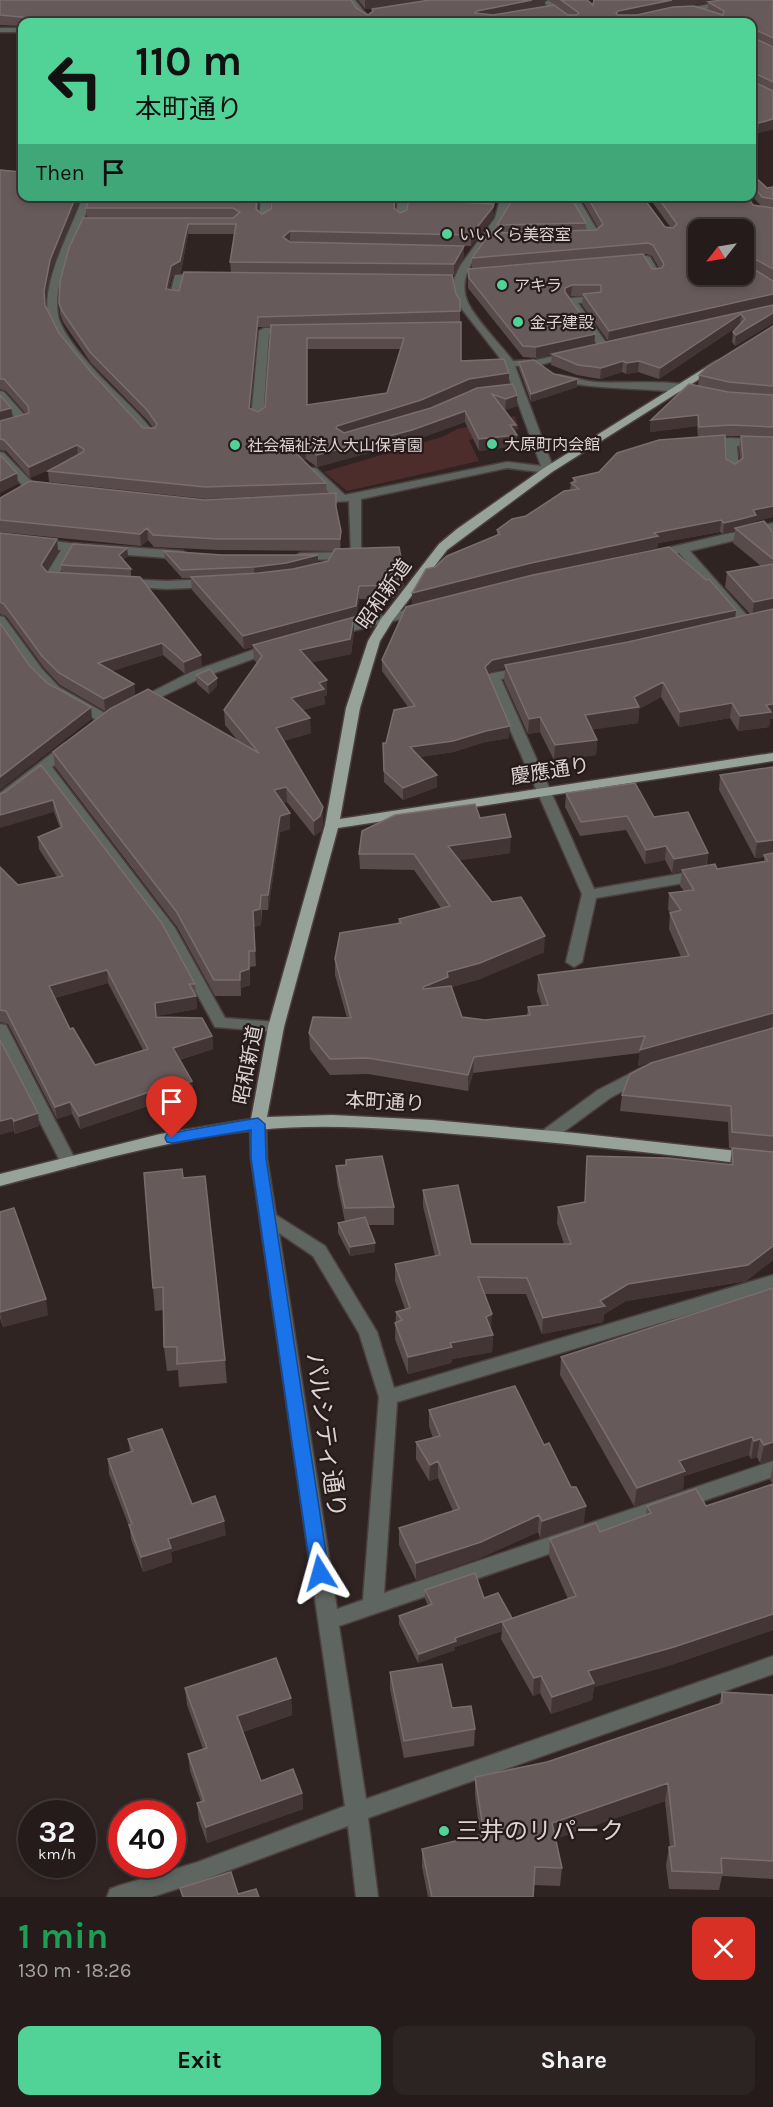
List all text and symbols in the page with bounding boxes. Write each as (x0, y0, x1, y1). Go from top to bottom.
text: 110 m (135, 36, 242, 86)
icon: left (36, 42, 114, 120)
text: 本町通り (135, 93, 243, 125)
icon: arrive (97, 156, 130, 189)
text: Then (36, 160, 85, 186)
north arrow (688, 219, 754, 285)
map controls (688, 219, 754, 285)
place label: いいくら美容室 (459, 225, 571, 244)
marker: いいくら美容室 (440, 227, 454, 241)
place label: アキラ (514, 276, 562, 295)
marker: アキラ (495, 278, 509, 292)
place label: 金子建設 (530, 313, 594, 332)
marker: 金子建設 (511, 315, 525, 329)
place label: 大原町内会館 (504, 435, 600, 454)
place label: 社会福祉法人大山保育園 (247, 436, 423, 455)
marker: 大原町内会館 (485, 437, 499, 451)
marker: 社会福祉法人大山保育園 (228, 438, 242, 452)
street label: 昭和新道 (352, 555, 416, 633)
street label: 慶應通り (509, 753, 591, 789)
street label: 昭和新道 (229, 1024, 267, 1106)
pin (146, 1076, 197, 1138)
icon: arrive (155, 1085, 188, 1118)
street label: 本町通り (344, 1088, 426, 1116)
street label: パルシティ通り (301, 1351, 351, 1519)
position arrow (288, 1541, 352, 1605)
speed limit sign: 40 (108, 1800, 186, 1878)
text: 32 (39, 1814, 75, 1850)
place label: 三井のリパーク (456, 1817, 624, 1845)
marker: 三井のリパーク (437, 1824, 451, 1838)
text: km/h (38, 1845, 76, 1863)
text: 1 min (18, 1915, 108, 1957)
button: close (692, 1917, 755, 1980)
text: 130 m · 18:26 (18, 1959, 131, 1982)
button: Exit (18, 2026, 381, 2095)
button: Share (393, 2026, 755, 2095)

